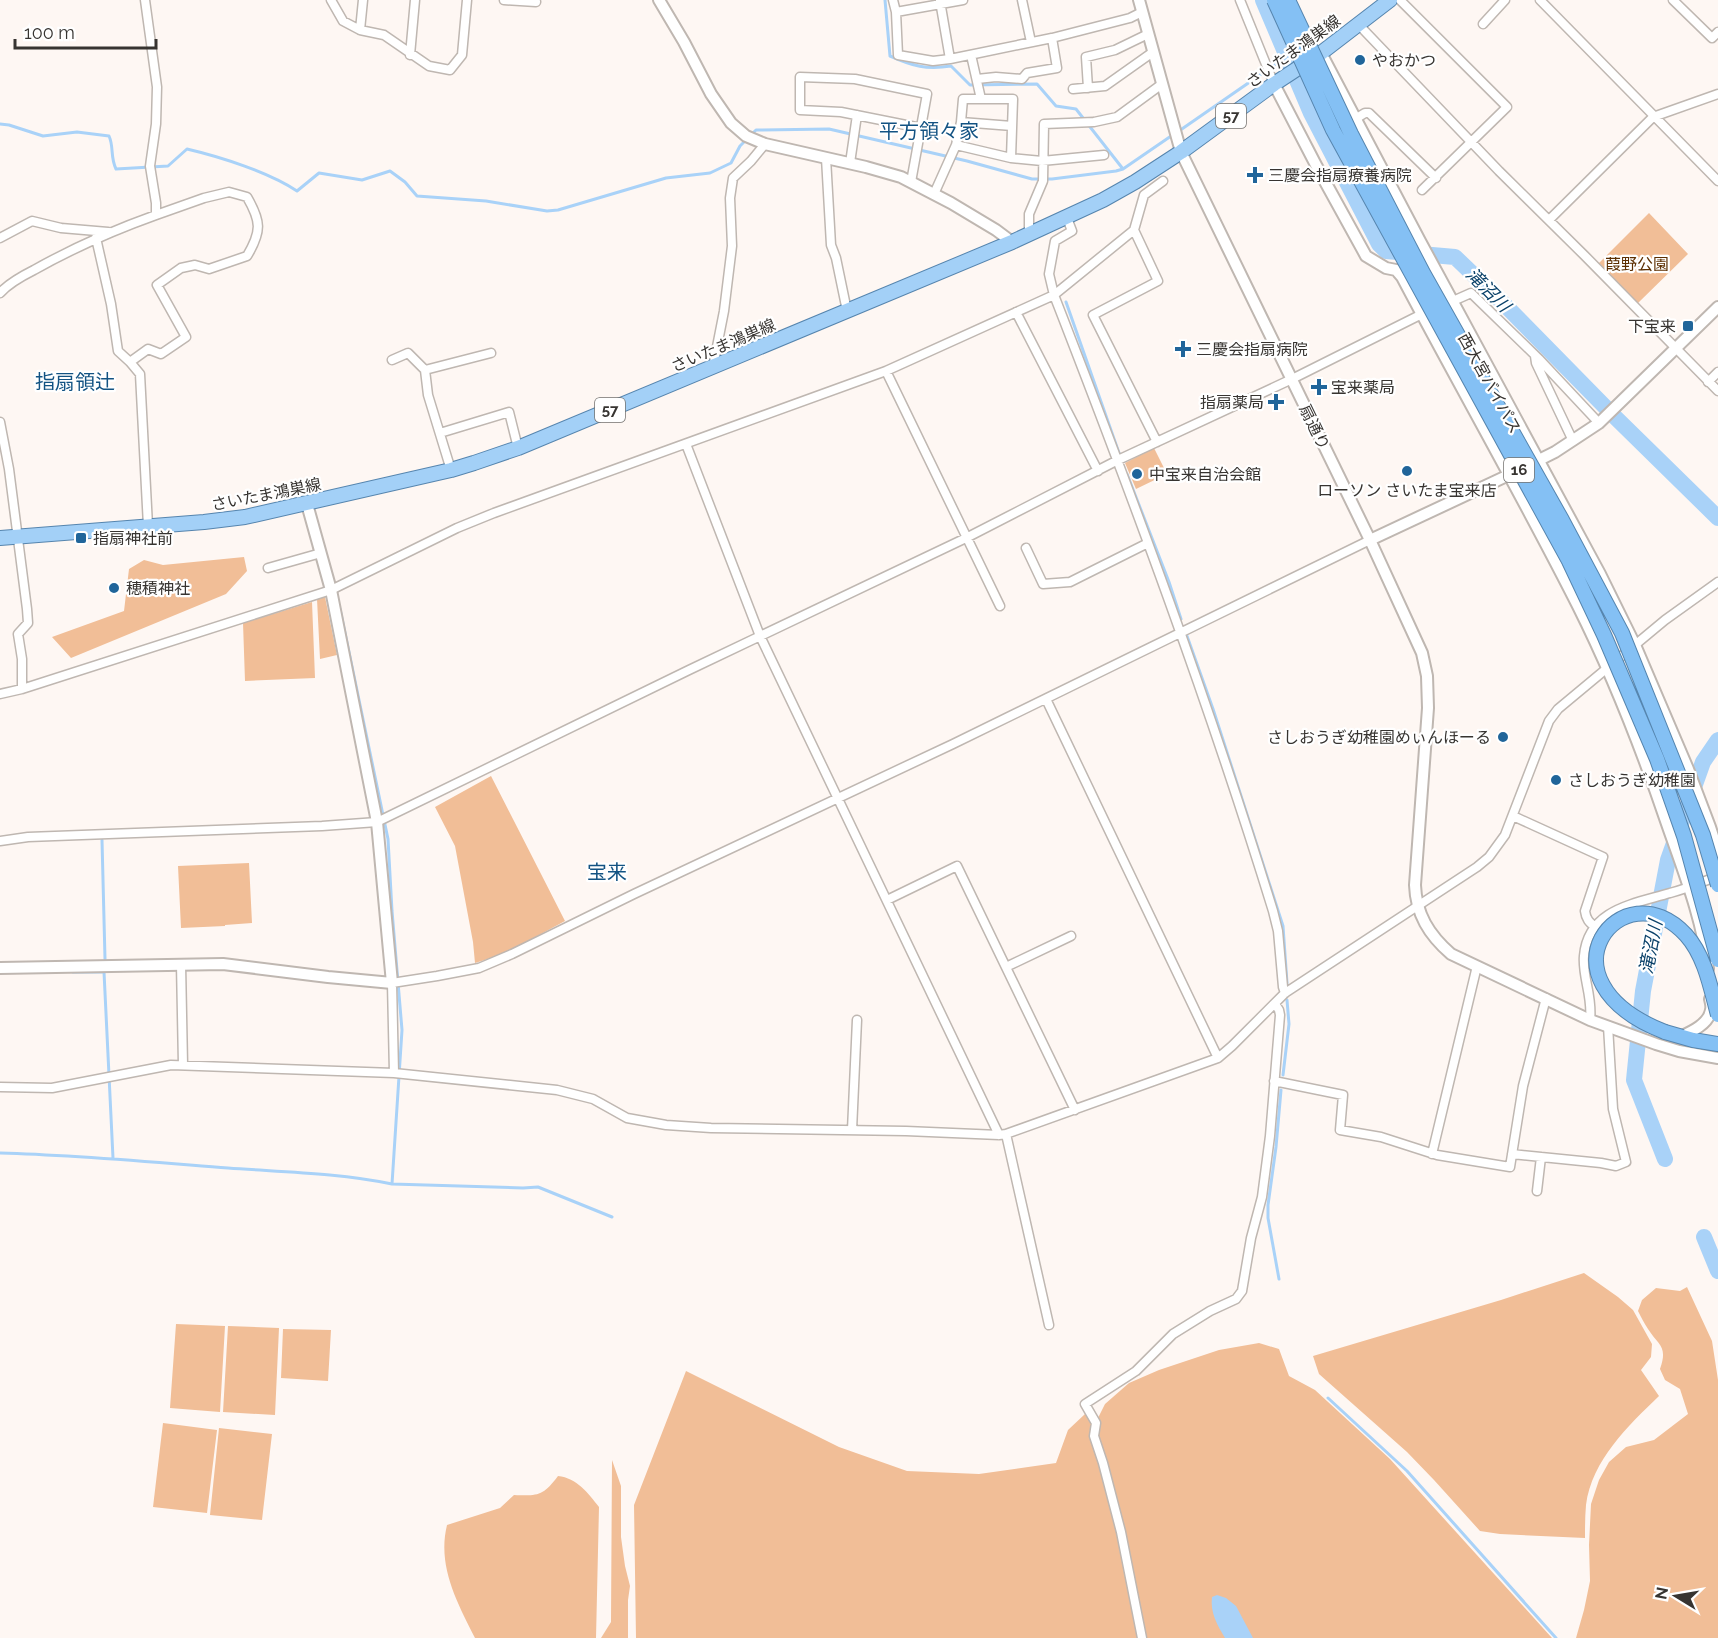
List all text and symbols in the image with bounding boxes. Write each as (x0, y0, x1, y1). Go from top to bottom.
street label: さいたま鴻巣線 (1243, 11, 1344, 92)
scale bar (15, 12, 156, 50)
text: 100 m (24, 22, 75, 43)
place label: やおかつ (1372, 51, 1436, 70)
marker: やおかつ (1353, 53, 1367, 67)
road number: 57 (1216, 104, 1246, 128)
district label: 平方領々家 (879, 119, 979, 143)
marker: 三慶会指扇療養病院 (1246, 166, 1264, 184)
place label: 三慶会指扇療養病院 (1268, 166, 1412, 185)
park label: 葭野公園 (1605, 255, 1669, 274)
water label: 滝沼川 (1462, 263, 1516, 318)
street label: さいたま鴻巣線 (668, 315, 778, 376)
place label: 下宝来 (1628, 317, 1676, 336)
marker: 下宝来 (1681, 319, 1695, 333)
street label: 西大宮バイパス (1454, 330, 1525, 437)
marker: 三慶会指扇病院 (1174, 340, 1192, 358)
place label: 三慶会指扇病院 (1196, 340, 1308, 359)
district label: 指扇領辻 (35, 370, 115, 394)
place label: 宝来薬局 (1331, 378, 1395, 397)
marker: 宝来薬局 (1312, 380, 1326, 394)
place label: 指扇薬局 (1200, 393, 1264, 412)
marker: 指扇薬局 (1269, 395, 1283, 409)
road number: 57 (595, 398, 625, 422)
street label: 扇通り (1295, 401, 1334, 453)
road number: 16 (1504, 458, 1534, 482)
marker: ローソン さいたま宝来店 (1400, 464, 1414, 478)
place label: 中宝来自治会館 (1149, 465, 1261, 484)
marker: 中宝来自治会館 (1130, 467, 1144, 481)
street label: さいたま鴻巣線 (210, 475, 323, 514)
place label: ローソン さいたま宝来店 (1317, 481, 1497, 500)
place label: 指扇神社前 (93, 529, 173, 548)
marker: 指扇神社前 (74, 531, 88, 545)
place label: 穂積神社 (126, 579, 190, 598)
marker: 穂積神社 (107, 581, 121, 595)
place label: さしおうぎ幼稚園めぃんほーる (1267, 728, 1491, 747)
marker: さしおうぎ幼稚園めぃんほーる (1496, 730, 1510, 744)
place label: さしおうぎ幼稚園 (1568, 771, 1696, 790)
marker: さしおうぎ幼稚園 (1549, 773, 1563, 787)
district label: 宝来 (587, 860, 627, 884)
water label: 滝沼川 (1635, 916, 1666, 975)
north arrow (1646, 1566, 1706, 1626)
text: N (1651, 1585, 1672, 1601)

